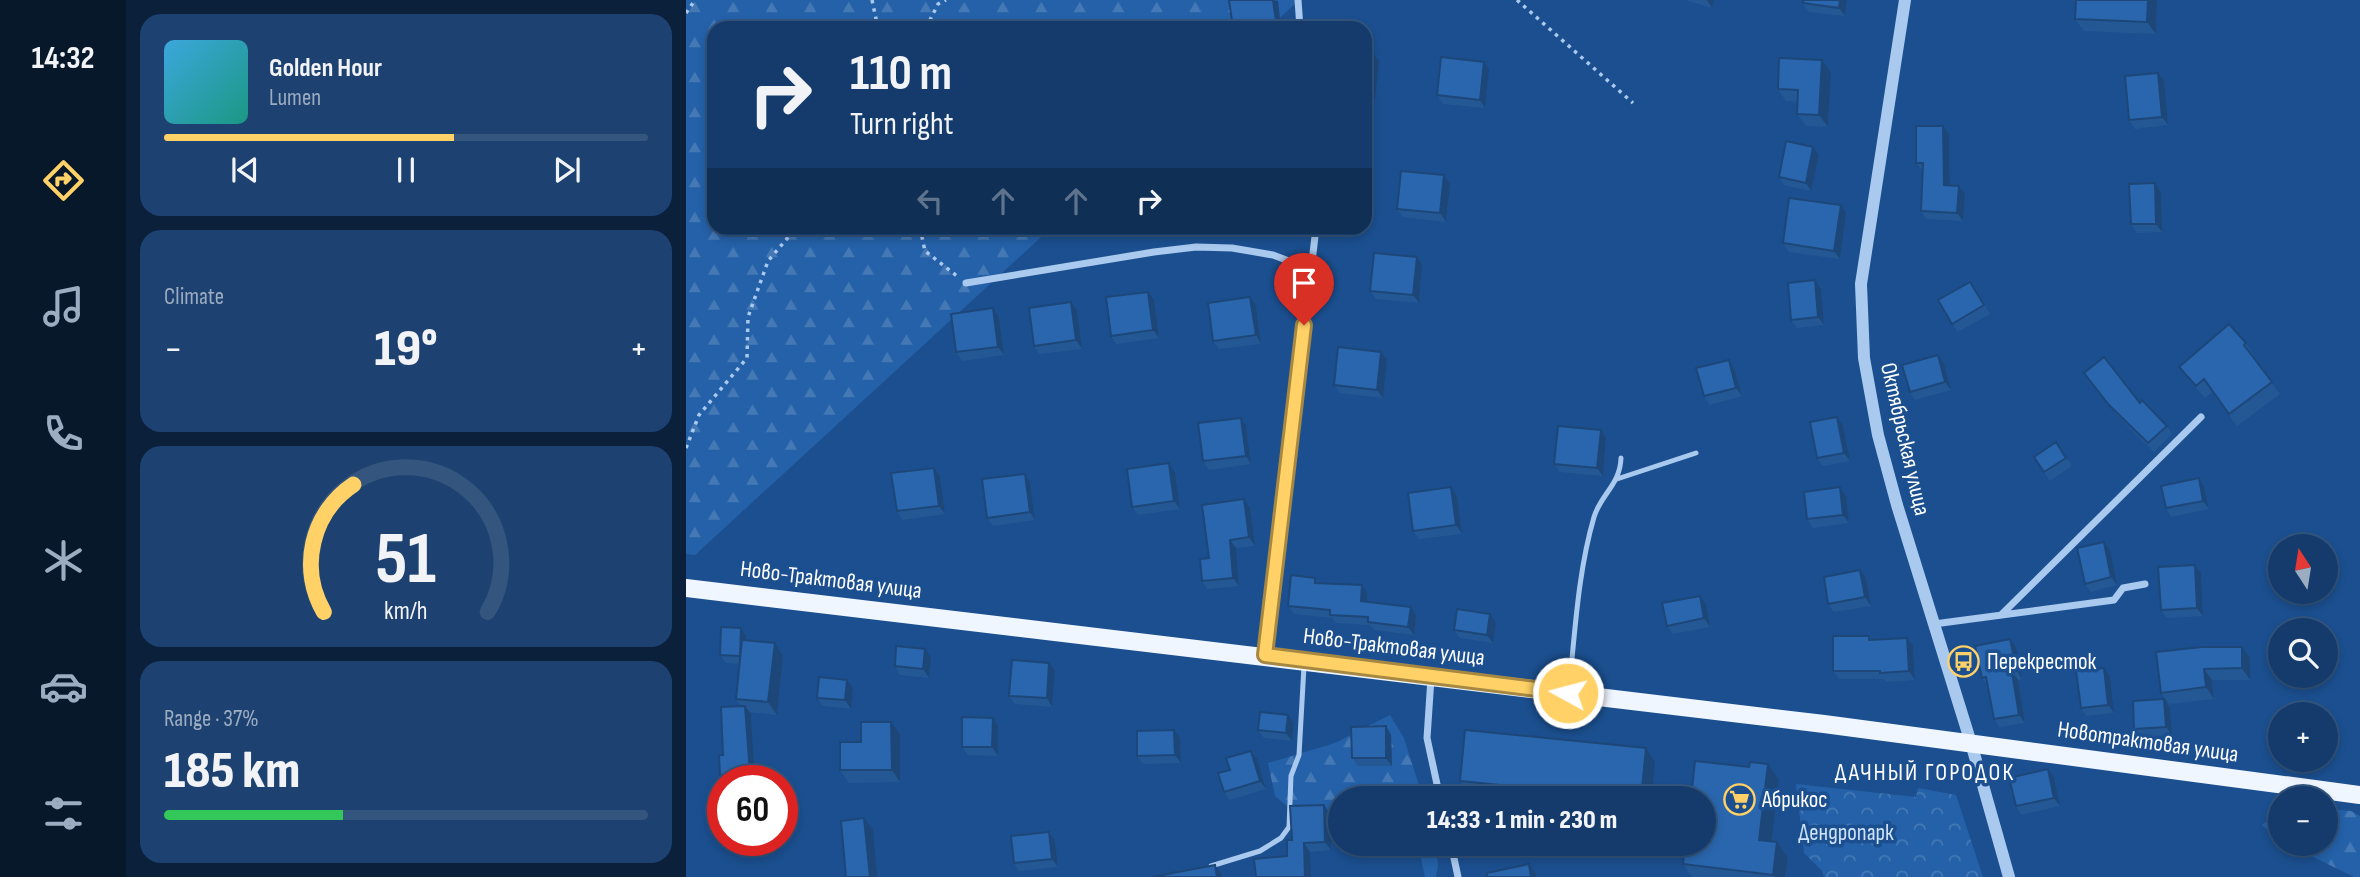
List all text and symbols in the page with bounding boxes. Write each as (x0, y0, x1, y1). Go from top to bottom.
text: 14:32 (31, 39, 95, 78)
text: 110 m (850, 45, 952, 104)
icon: right (735, 49, 826, 140)
text: Golden Hour (269, 53, 382, 84)
text: Lumen (269, 84, 321, 112)
text: Turn right (850, 105, 954, 144)
icon: previous (226, 151, 264, 189)
icon: pause (387, 151, 425, 189)
icon: next (548, 151, 586, 189)
icon: directions (39, 156, 88, 205)
icon: left (911, 182, 949, 220)
icon: ahead (984, 182, 1022, 220)
icon: ahead (1057, 182, 1095, 220)
icon: right (1130, 182, 1168, 220)
pin (1274, 253, 1334, 325)
icon: arrive (1285, 264, 1323, 302)
icon: music (39, 282, 88, 331)
text: Climate (164, 283, 224, 311)
text: 19° (374, 318, 438, 381)
text: − (164, 327, 183, 372)
text: + (629, 327, 648, 372)
street label: Октябрьская улица (1874, 360, 1936, 518)
icon: phone (39, 409, 88, 458)
text: 51 (376, 517, 436, 605)
north arrow (2268, 534, 2338, 604)
map controls (2268, 534, 2338, 856)
icon: climate (39, 536, 88, 585)
street label: Ново-Трактовая улица (739, 555, 923, 605)
text: km/h (384, 596, 428, 627)
button: search (2268, 618, 2338, 688)
street label: Ново-Трактовая улица (1302, 622, 1486, 672)
bus stop icon: Перекресток (1947, 645, 1981, 679)
place label: Перекресток (1987, 648, 2096, 676)
position arrow (1531, 656, 1605, 730)
icon: car (39, 662, 88, 711)
button: + (2268, 702, 2338, 772)
text: Range · 37% (164, 705, 259, 733)
street label: Новотрактовая улица (2056, 715, 2240, 769)
text: 185 km (164, 740, 300, 803)
district label: ДАЧНЫЙ ГОРОДОК (1835, 758, 2015, 787)
speed limit sign: 60 (707, 765, 798, 856)
supermarket icon: Абрикос (1722, 783, 1756, 817)
place label: Абрикос (1761, 786, 1828, 814)
button: − (2268, 786, 2338, 856)
icon: filters (39, 789, 88, 838)
text: 14:33 · 1 min · 230 m (1427, 805, 1617, 836)
park label: Дендропарк (1798, 819, 1894, 847)

